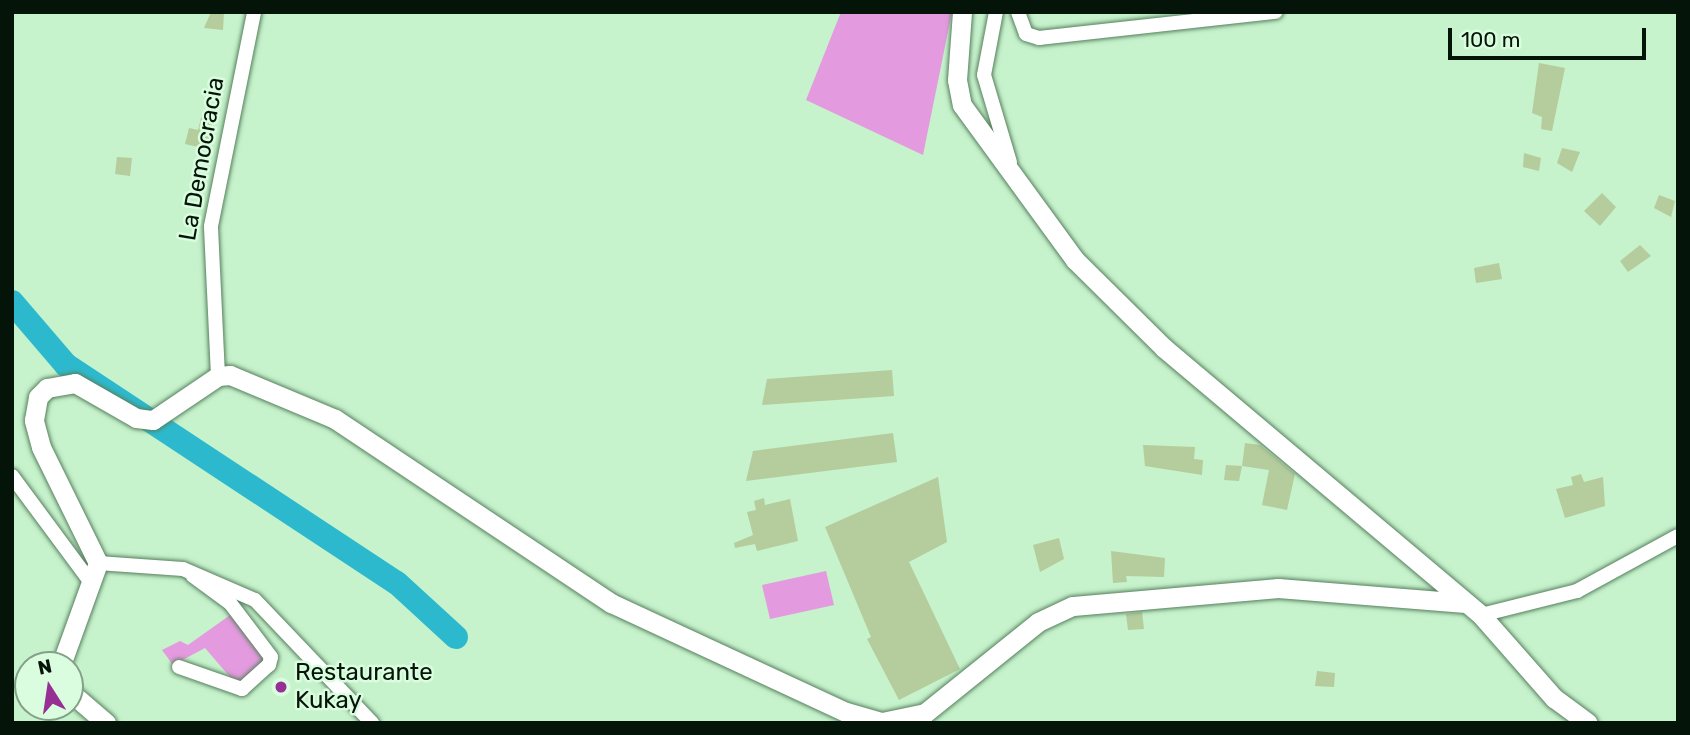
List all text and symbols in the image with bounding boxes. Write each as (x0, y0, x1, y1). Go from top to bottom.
scale bar (1452, 14, 1650, 58)
text: 100 m (1461, 27, 1520, 52)
street label: La Democracia (173, 75, 231, 243)
north arrow (14, 651, 84, 721)
text: N (36, 654, 54, 680)
place label: Restaurante Kukay (295, 659, 433, 715)
marker: Restaurante Kukay (273, 679, 289, 695)

